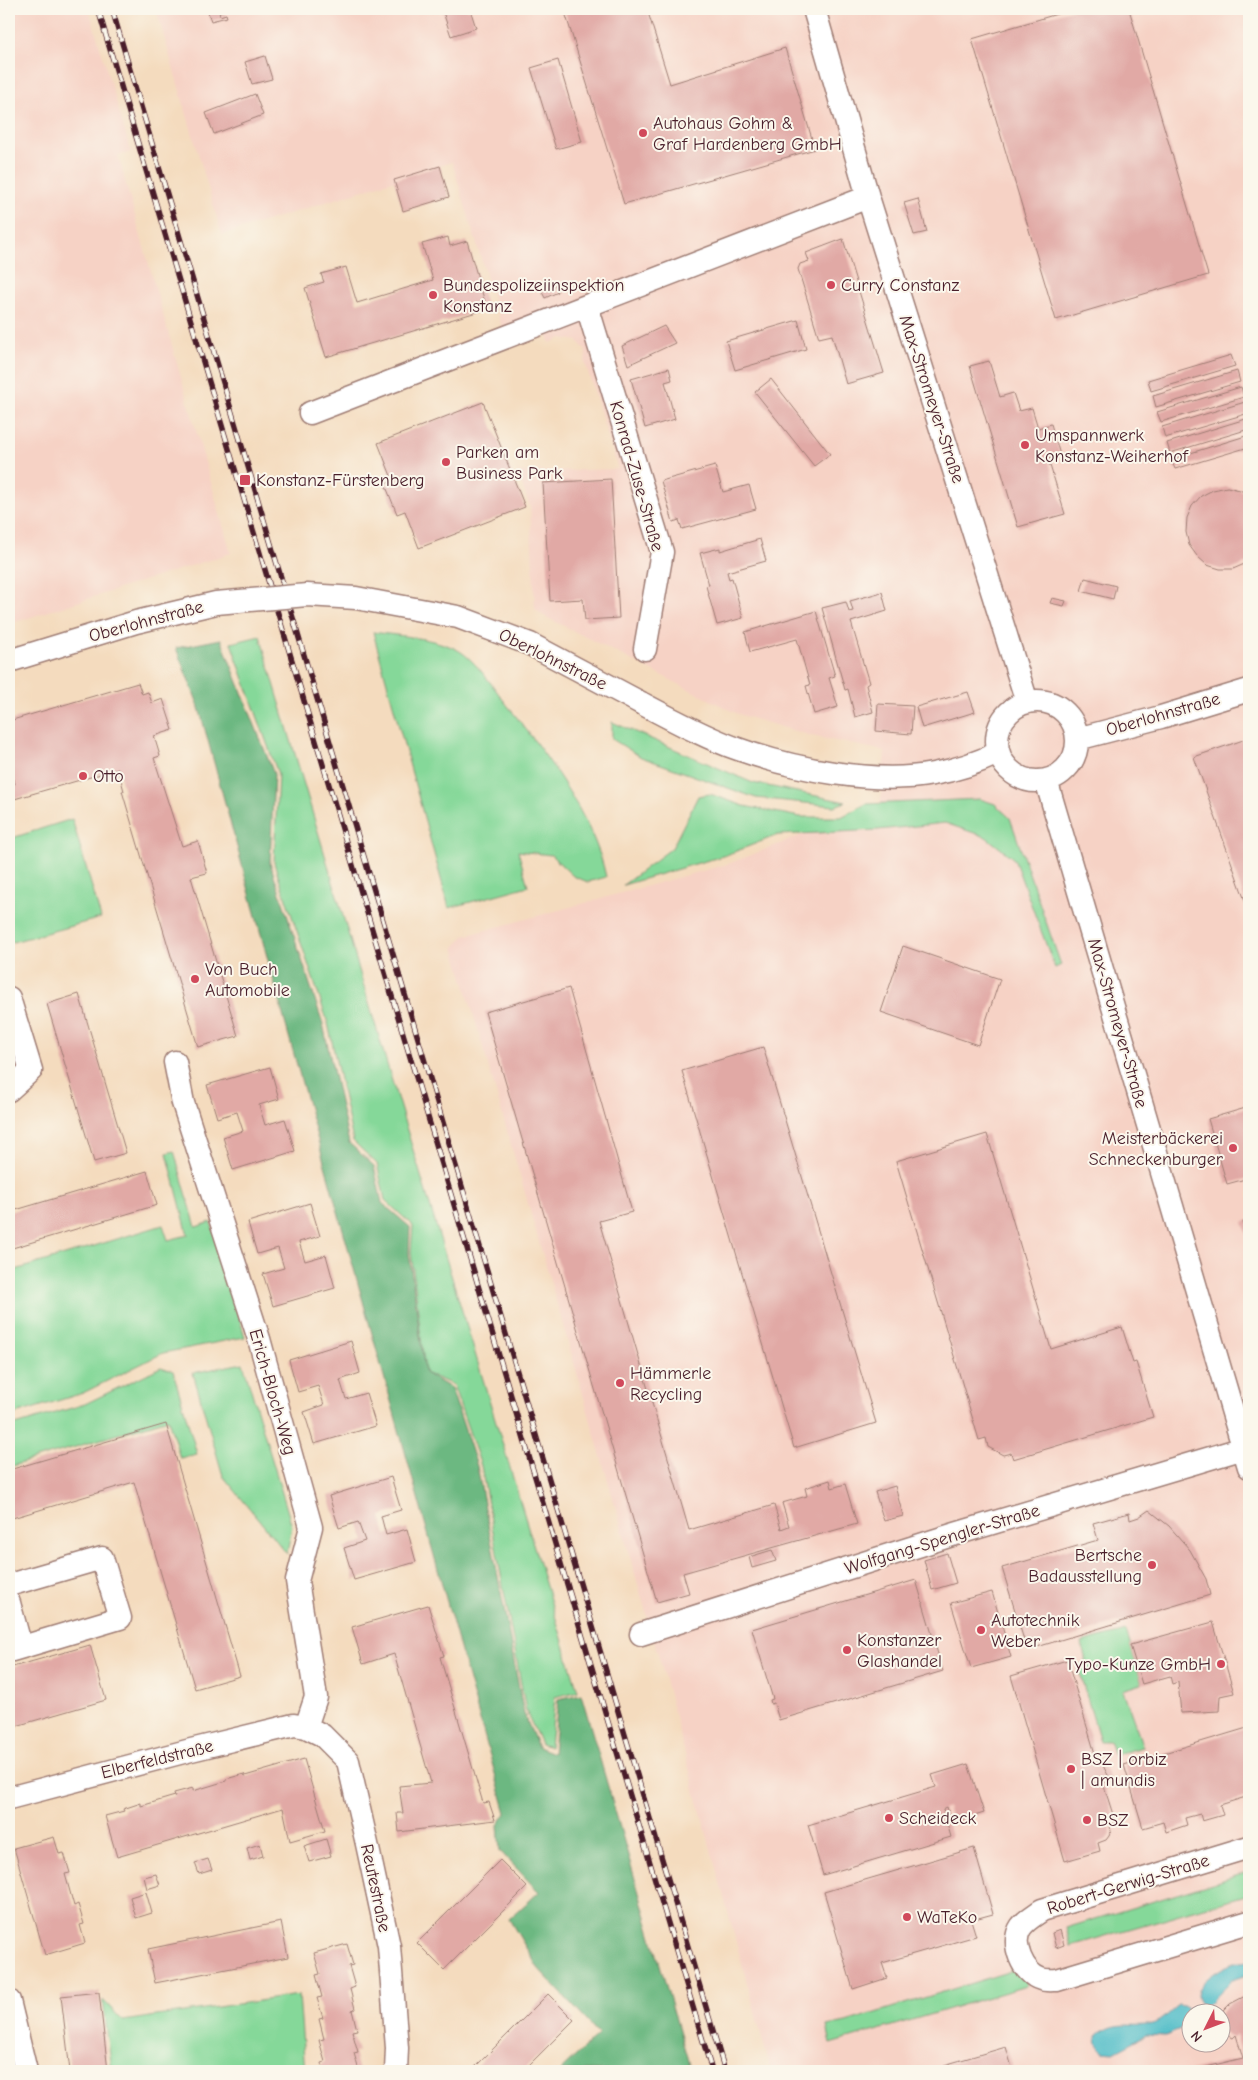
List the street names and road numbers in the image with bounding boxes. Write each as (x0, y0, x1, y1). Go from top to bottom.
street label: Max-Stromeyer-Straße (894, 312, 969, 486)
street label: Konrad-Zuse-Straße (605, 399, 668, 554)
street label: Oberlohnstraße (87, 596, 206, 647)
street label: Oberlohnstraße (495, 624, 610, 695)
street label: Oberlohnstraße (1104, 688, 1223, 741)
street label: Max-Stromeyer-Straße (1083, 936, 1152, 1110)
street label: Erich-Bloch-Weg (244, 1327, 301, 1458)
street label: Wolfgang-Spengler-Straße (842, 1500, 1042, 1579)
street label: Elberfeldstraße (99, 1735, 215, 1784)
street label: Reutestraße (356, 1842, 395, 1934)
street label: Robert-Gerwig-Straße (1044, 1850, 1212, 1919)

